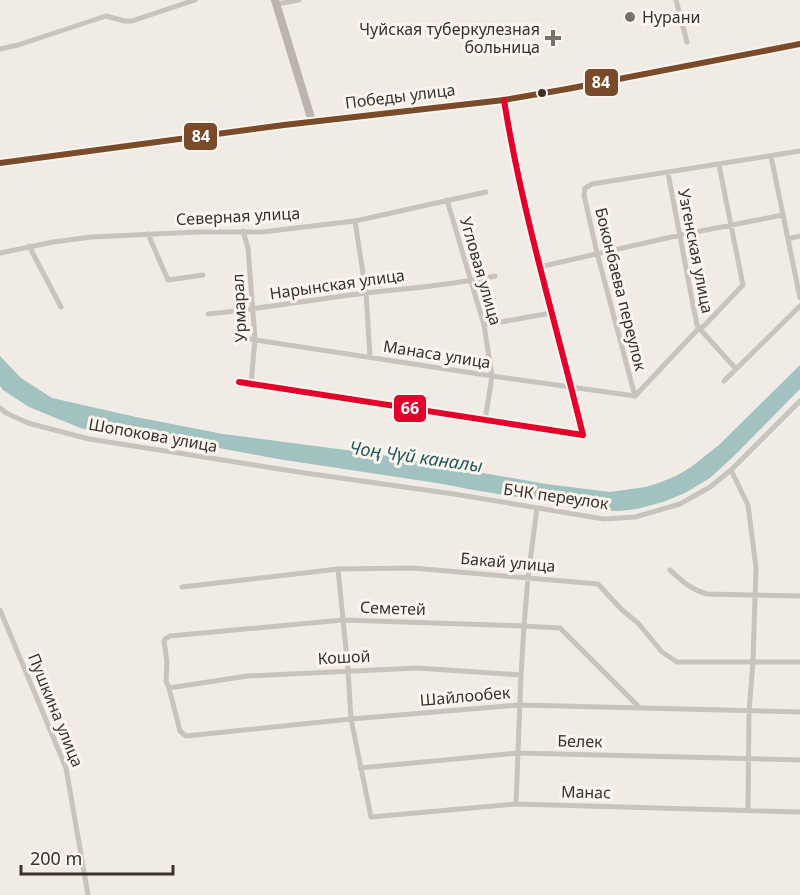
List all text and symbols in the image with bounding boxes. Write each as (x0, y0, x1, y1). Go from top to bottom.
place label: Нурани (642, 6, 700, 28)
marker: Нурани (623, 10, 637, 24)
place label: Чуйская туберкулезная больница (359, 18, 540, 58)
marker: Чуйская туберкулезная больница (544, 29, 562, 47)
line badge: 84 (584, 68, 619, 97)
text: 84 (592, 71, 610, 93)
street label: Победы улица (344, 78, 456, 114)
unlabelled marker (536, 87, 548, 99)
line badge: 84 (183, 122, 218, 151)
text: 84 (192, 125, 210, 147)
street label: Узгенская улица (673, 187, 719, 315)
street label: Северная улица (175, 202, 301, 230)
street label: Боконбаева переулок (590, 205, 652, 373)
street label: Угловая улица (455, 214, 507, 328)
street label: Нарынская улица (268, 264, 406, 304)
street label: Урмарал (226, 273, 252, 343)
street label: Манаса улица (382, 335, 492, 373)
line badge: 66 (393, 394, 427, 423)
text: 66 (401, 397, 419, 419)
street label: Шопокова улица (87, 413, 219, 457)
water label: Чоң Чүй каналы (348, 435, 484, 477)
street label: БЧК переулок (502, 478, 611, 514)
street label: Бакай улица (460, 547, 556, 577)
street label: Семетей (360, 596, 426, 620)
street label: Кошой (317, 645, 371, 669)
street label: Пушкина улица (23, 650, 89, 770)
street label: Шайлообек (419, 681, 512, 711)
street label: Белек (557, 730, 603, 752)
street label: Манас (561, 781, 611, 803)
scale bar (21, 838, 172, 876)
text: 200 m (30, 846, 82, 870)

